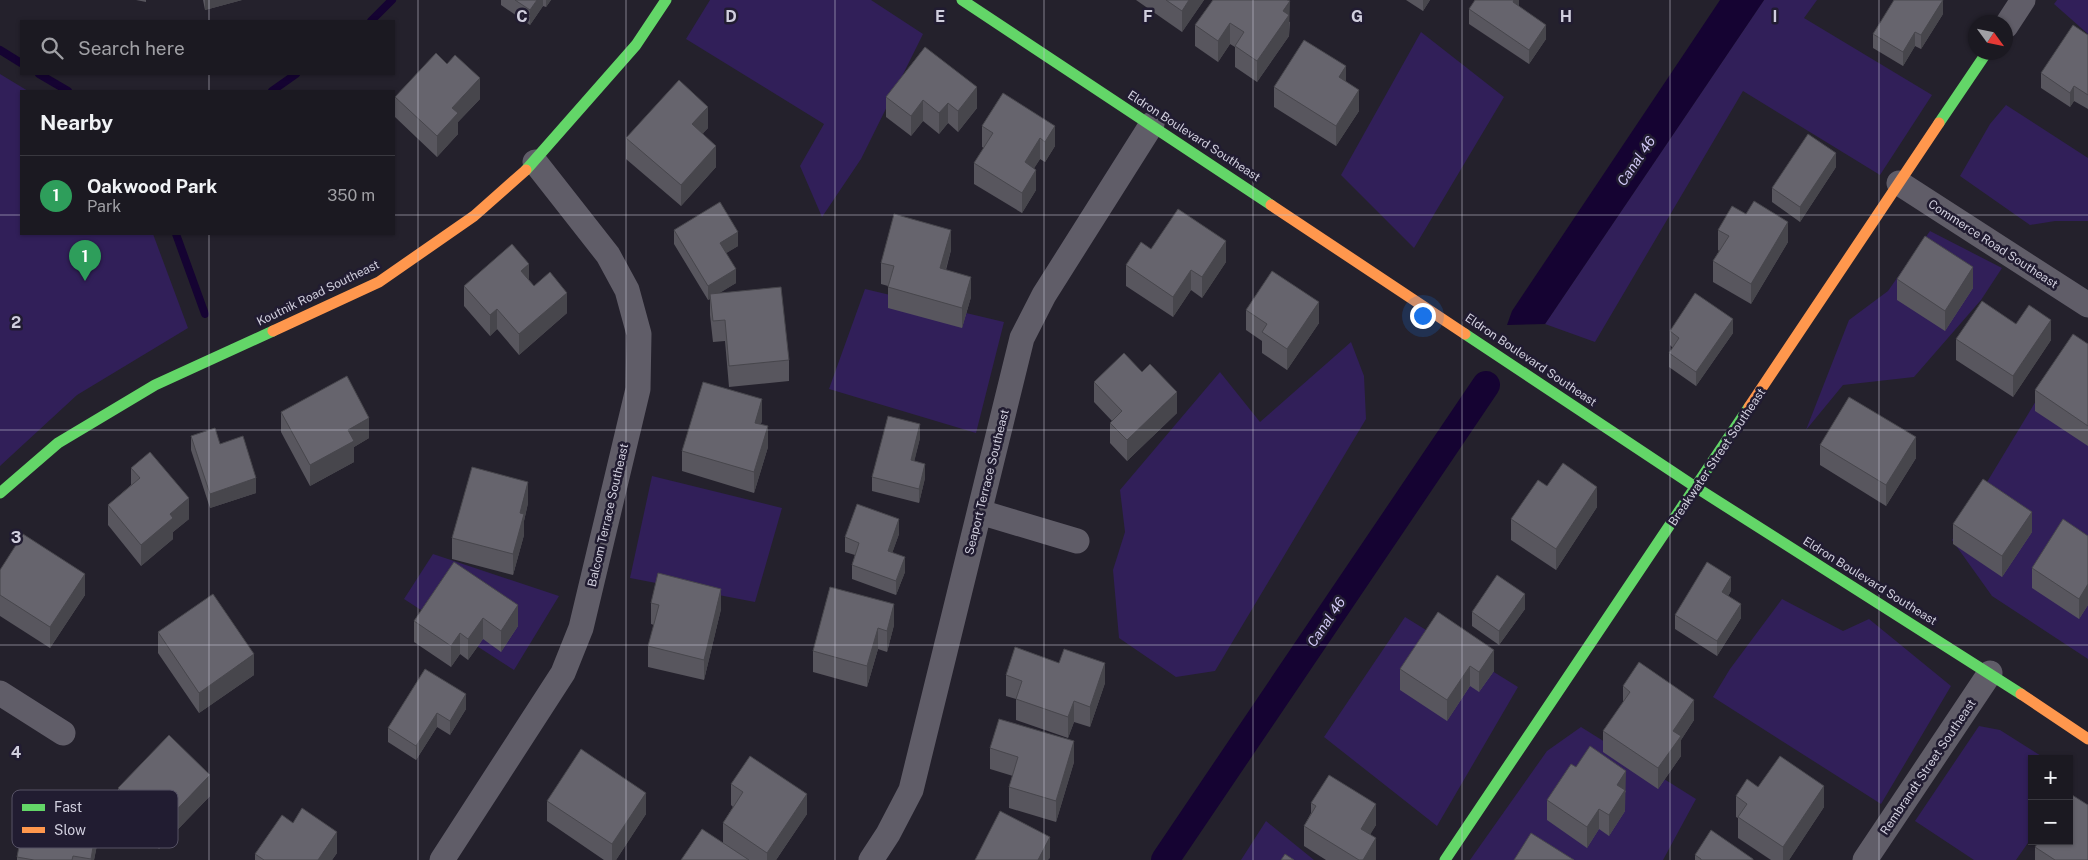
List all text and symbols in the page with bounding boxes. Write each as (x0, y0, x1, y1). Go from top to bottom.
text: C (516, 7, 528, 26)
text: D (725, 7, 737, 26)
text: E (935, 7, 945, 26)
text: F (1143, 7, 1153, 26)
text: G (1351, 7, 1363, 26)
text: H (1560, 7, 1572, 26)
text: I (1773, 7, 1777, 26)
north arrow (1968, 15, 2013, 60)
search box (20, 20, 395, 75)
icon: search (38, 34, 66, 62)
text: Search here (78, 37, 185, 59)
street label: Eldron Boulevard Southeast (1125, 88, 1263, 184)
text: Nearby (40, 110, 113, 135)
water label: Canal 46 (1614, 133, 1659, 189)
text: Oakwood Park (87, 175, 217, 197)
text: 1 (53, 186, 59, 205)
text: 350 m (327, 186, 375, 205)
text: Park (87, 197, 121, 216)
street label: Commerce Road Southeast (1925, 197, 2061, 291)
pin: 1 (69, 240, 101, 281)
street label: Koutnik Road Southeast (255, 257, 382, 329)
your location (1410, 303, 1436, 329)
street label: Eldron Boulevard Southeast (1463, 311, 1600, 409)
text: 2 (11, 313, 21, 332)
street label: Breakwater Street Southeast (1666, 385, 1768, 528)
street label: Seaport Terrace Southeast (962, 407, 1012, 556)
street label: Balcom Terrace Southeast (585, 442, 631, 588)
text: 3 (11, 528, 21, 547)
street label: Eldron Boulevard Southeast (1800, 534, 1940, 628)
water label: Canal 46 (1304, 594, 1349, 650)
street label: Rembrandt Street Southeast (1877, 696, 1979, 837)
text: 4 (11, 743, 22, 762)
map controls (2028, 755, 2073, 845)
button: + (2028, 755, 2073, 800)
legend (12, 790, 178, 848)
text: Fast (54, 799, 82, 815)
button: − (2028, 800, 2073, 845)
text: Slow (54, 822, 86, 838)

